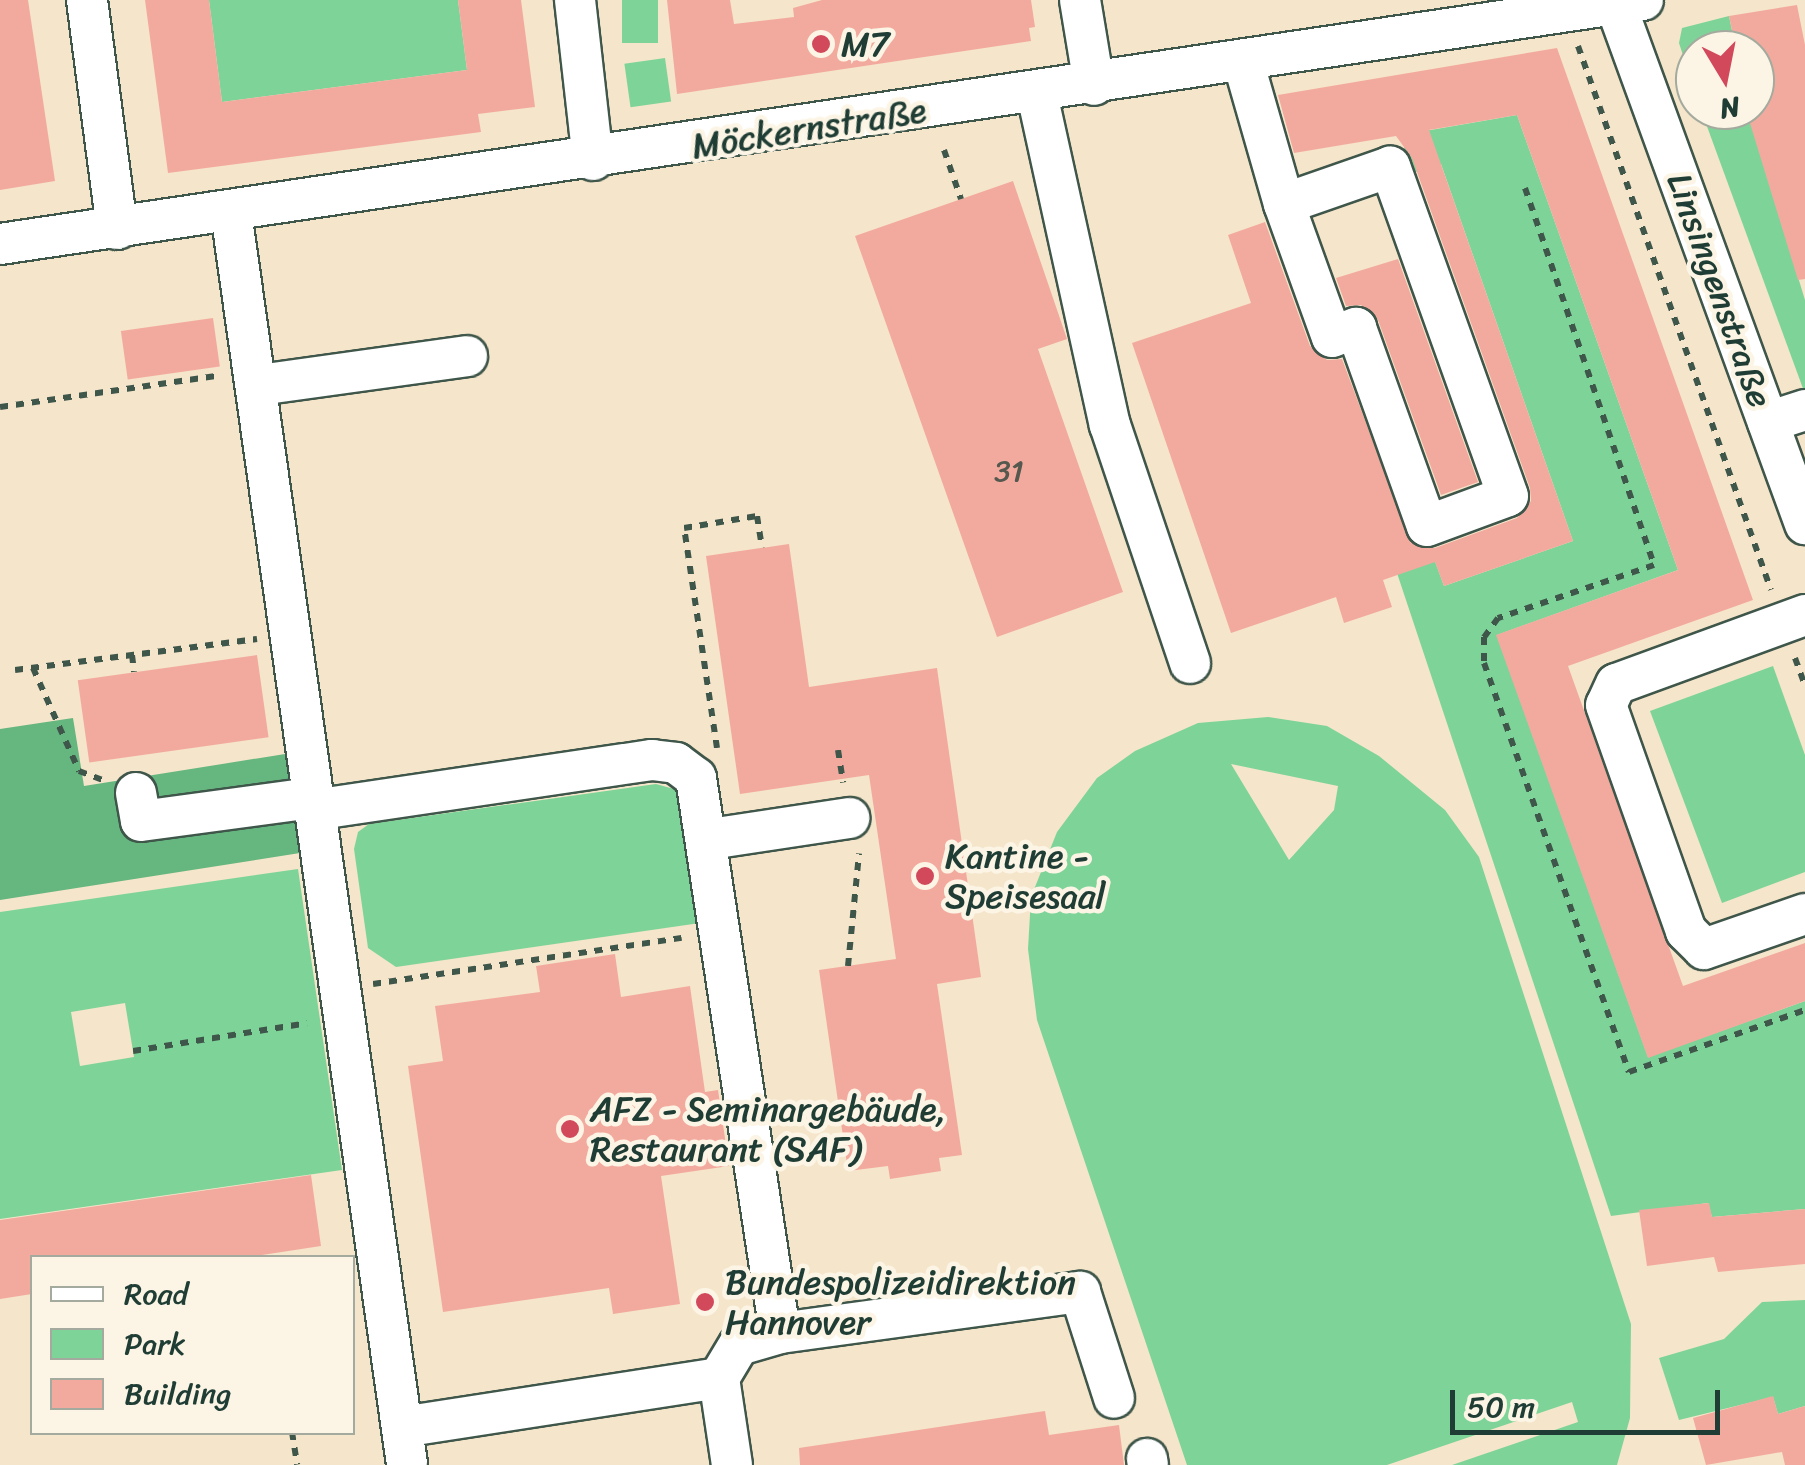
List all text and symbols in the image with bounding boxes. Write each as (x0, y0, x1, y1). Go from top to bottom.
place label: M7 (841, 23, 890, 65)
north arrow (1675, 30, 1775, 130)
marker: M7 (810, 33, 832, 55)
text: N (1716, 82, 1744, 134)
street label: Möckernstraße (689, 89, 929, 167)
street label: Linsingenstraße (1658, 167, 1782, 413)
house number: 31 (994, 453, 1024, 489)
place label: Kantine - Speisesaal (945, 835, 1106, 917)
marker: Kantine - Speisesaal (914, 865, 936, 887)
place label: AFZ - Seminargebäude, Restaurant (SAF) (590, 1088, 949, 1170)
marker: AFZ - Seminargebäude, Restaurant (SAF) (559, 1118, 581, 1140)
legend (30, 1255, 355, 1435)
place label: Bundespolizeidirektion Hannover (725, 1261, 1076, 1343)
text: Road (124, 1267, 188, 1321)
marker: Bundespolizeidirektion Hannover (694, 1291, 716, 1313)
text: Park (124, 1317, 186, 1371)
text: Building (124, 1367, 231, 1421)
scale bar (1455, 1370, 1725, 1432)
text: 50 m (1467, 1380, 1535, 1434)

